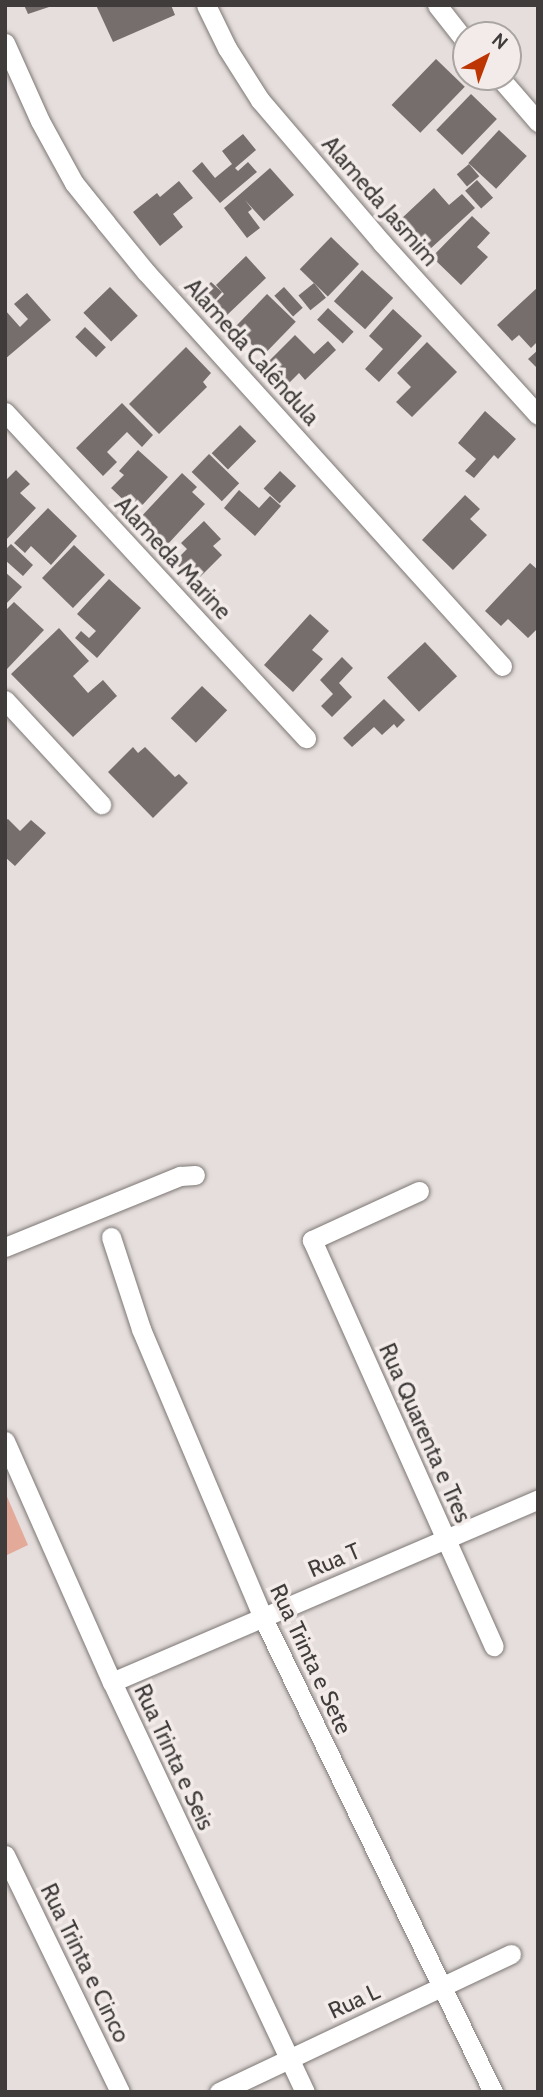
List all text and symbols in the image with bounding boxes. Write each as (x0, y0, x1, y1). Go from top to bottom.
north arrow (452, 21, 522, 91)
text: N (487, 28, 512, 54)
street label: Alameda Jasmim (316, 131, 444, 271)
street label: Alameda Calêndula (179, 273, 325, 431)
street label: Alameda Marine (109, 491, 237, 625)
street label: Rua Quarenta e Tres (373, 1339, 477, 1527)
street label: Rua T (304, 1537, 364, 1583)
street label: Rua Trinta e Sete (264, 1580, 358, 1738)
street label: Rua Trinta e Seis (128, 1680, 220, 1834)
street label: Rua Trinta e Cinco (35, 1879, 135, 2047)
street label: Rua L (324, 1977, 384, 2025)

